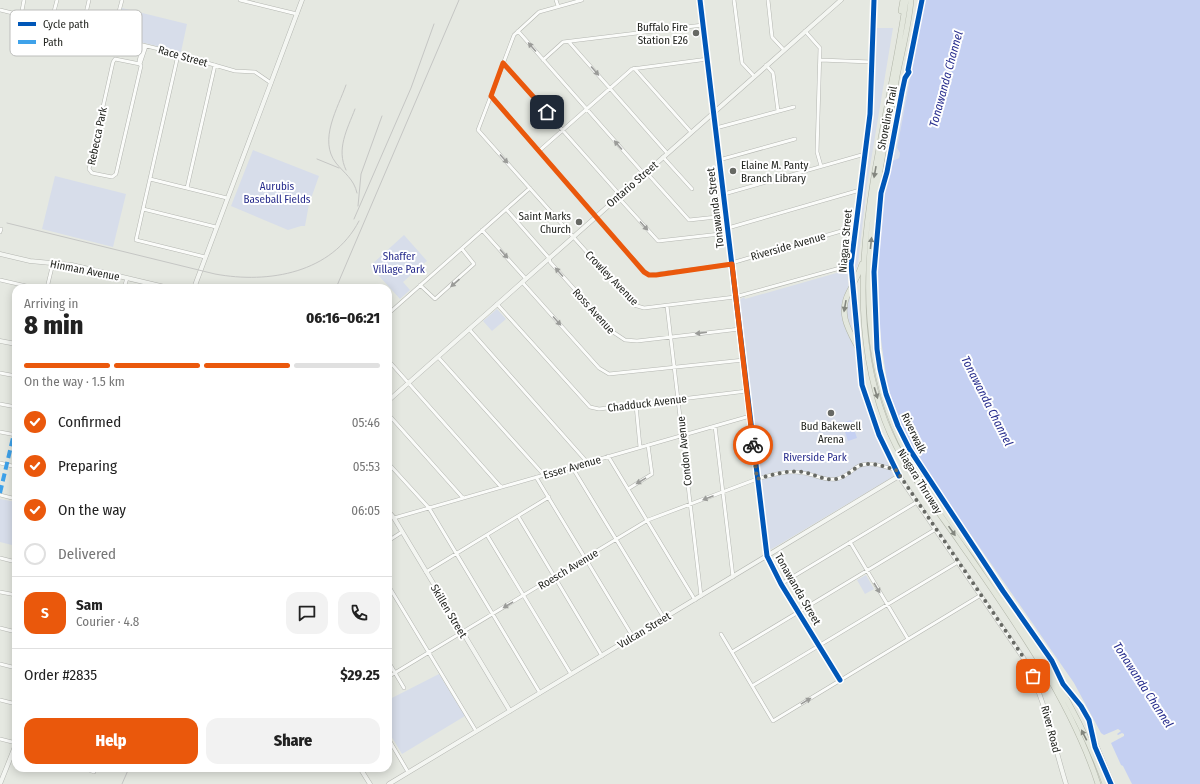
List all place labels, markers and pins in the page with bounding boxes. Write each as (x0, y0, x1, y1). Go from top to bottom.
place label: Buffalo Fire Station E26 (637, 21, 689, 47)
marker: Buffalo Fire Station E26 (691, 28, 701, 38)
pin (530, 95, 564, 129)
place label: Elaine M. Panty Branch Library (741, 159, 809, 185)
marker: Elaine M. Panty Branch Library (728, 166, 738, 176)
place label: Saint Marks Church (519, 210, 571, 236)
marker: Saint Marks Church (574, 217, 584, 227)
marker: Bud Bakewell Arena (826, 408, 836, 418)
place label: Bud Bakewell Arena (801, 420, 861, 446)
pin (1016, 659, 1050, 693)

